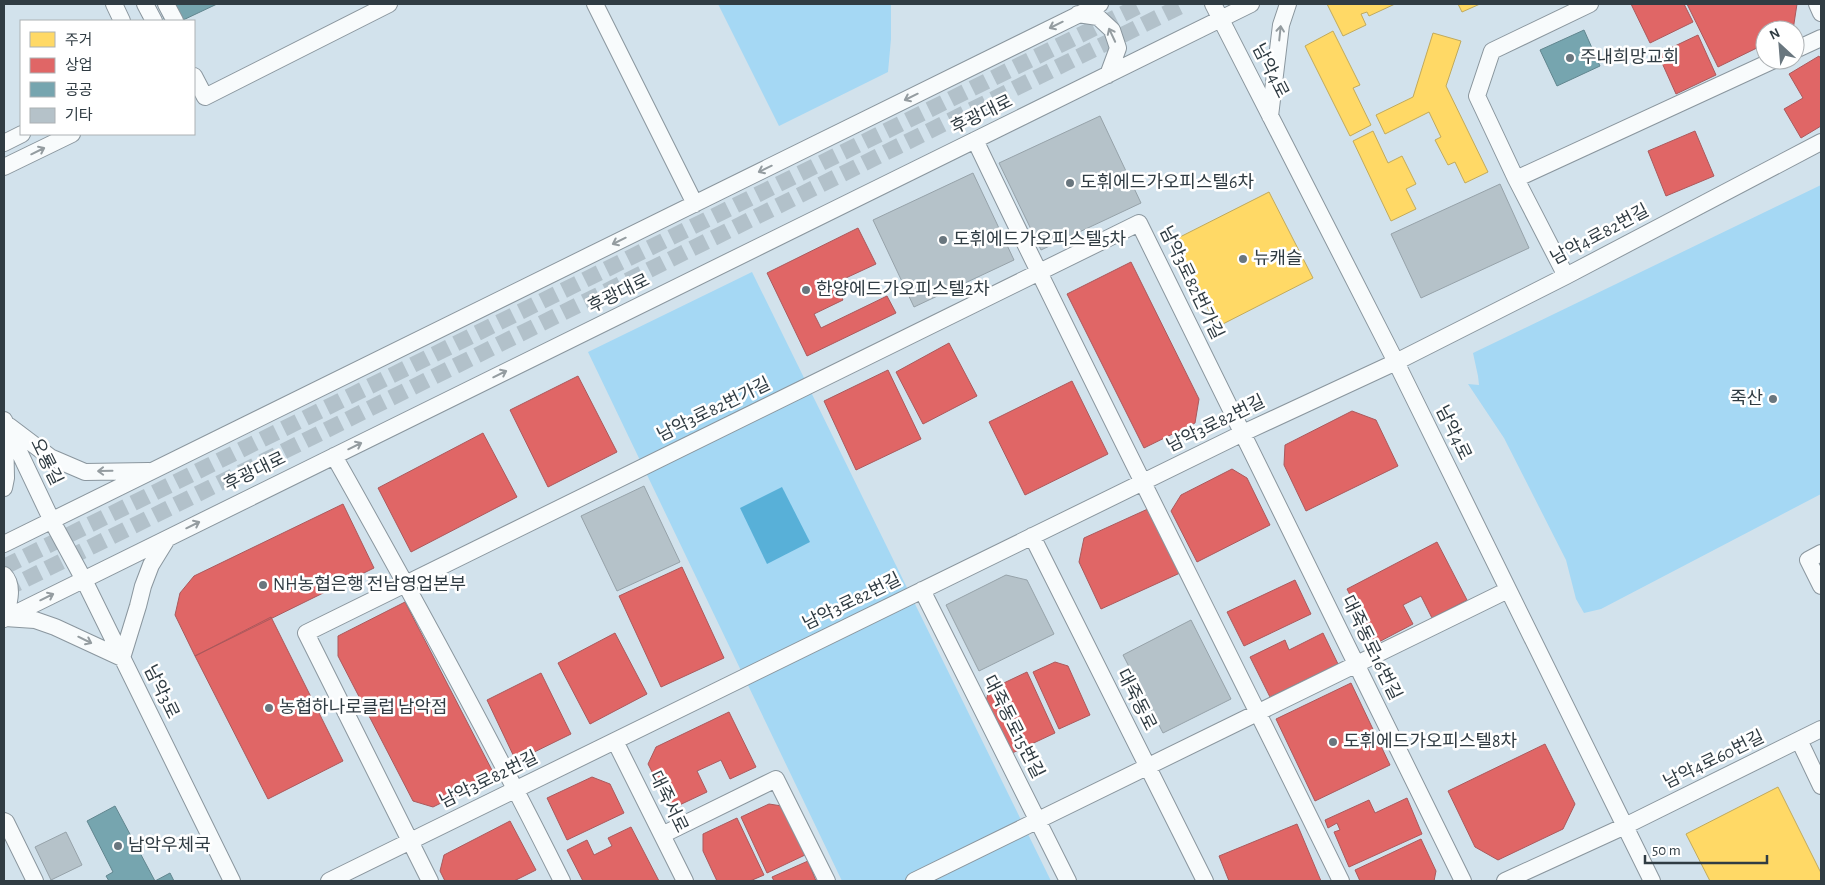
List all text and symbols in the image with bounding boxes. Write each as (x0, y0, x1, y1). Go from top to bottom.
legend (20, 20, 195, 135)
north arrow (1755, 20, 1805, 70)
one-way arrow (1049, 21, 1064, 30)
one-way arrow (1275, 25, 1285, 41)
text: N (1767, 26, 1782, 43)
one-way arrow (1107, 27, 1117, 42)
text: 주거 (65, 32, 93, 48)
street label: 남악4로 (1249, 40, 1293, 101)
place label: 주내희망교회 (1580, 47, 1679, 67)
marker: 주내희망교회 (1564, 52, 1576, 64)
text: 상업 (65, 57, 93, 73)
text: 공공 (65, 83, 93, 98)
street label: 후광대로 (948, 91, 1016, 138)
one-way arrow (903, 93, 918, 103)
text: 기타 (65, 107, 93, 123)
one-way arrow (30, 145, 45, 155)
one-way arrow (758, 165, 773, 174)
place label: 도휘에드가오피스텔6차 (1080, 172, 1254, 192)
marker: 도휘에드가오피스텔6차 (1064, 177, 1076, 189)
street label: 남악4로82번길 (1547, 200, 1652, 268)
street label: 남악3로82번가길 (1156, 223, 1228, 342)
place label: 도휘에드가오피스텔5차 (953, 229, 1127, 249)
marker: 도휘에드가오피스텔5차 (937, 234, 949, 246)
one-way arrow (612, 237, 627, 246)
place label: 뉴캐슬 (1253, 249, 1303, 268)
marker: 뉴캐슬 (1237, 253, 1249, 265)
street label: 후광대로 (585, 270, 653, 317)
place label: 한양에드가오피스텔2차 (816, 279, 990, 299)
marker: 한양에드가오피스텔2차 (800, 284, 812, 296)
one-way arrow (493, 369, 508, 379)
street label: 남악3로82번가길 (654, 373, 773, 445)
place label: 죽산 (1730, 389, 1763, 408)
street label: 남악3로82번길 (1163, 391, 1268, 456)
marker: 죽산 (1767, 393, 1779, 405)
street label: 남악4로 (1432, 402, 1476, 463)
street label: 오룡길 (27, 435, 66, 488)
one-way arrow (347, 441, 362, 451)
street label: 후광대로 (221, 448, 289, 495)
one-way arrow (97, 466, 113, 476)
one-way arrow (185, 520, 200, 529)
street label: 남악3로82번길 (799, 569, 904, 634)
place label: NH농협은행 전남영업본부 (273, 575, 466, 594)
marker: NH농협은행 전남영업본부 (257, 579, 269, 591)
one-way arrow (40, 592, 55, 602)
street label: 대죽동로16번길 (1338, 592, 1405, 703)
one-way arrow (77, 636, 92, 645)
street label: 남악3로 (140, 662, 183, 722)
street label: 대죽동로 (1113, 666, 1160, 734)
street label: 대죽동로15번길 (979, 672, 1048, 781)
place label: 농협하나로클럽 남악점 (279, 697, 448, 717)
marker: 농협하나로클럽 남악점 (263, 702, 275, 714)
street label: 남악4로60번길 (1660, 726, 1767, 792)
place label: 도휘에드가오피스텔8차 (1343, 731, 1518, 751)
marker: 도휘에드가오피스텔8차 (1327, 736, 1339, 748)
street label: 남악3로82번길 (436, 747, 541, 812)
street label: 대죽서로 (645, 768, 692, 836)
scale bar (1645, 832, 1768, 864)
place label: 남악우체국 (128, 835, 211, 855)
marker: 남악우체국 (112, 840, 124, 852)
text: 50 m (1652, 843, 1681, 858)

